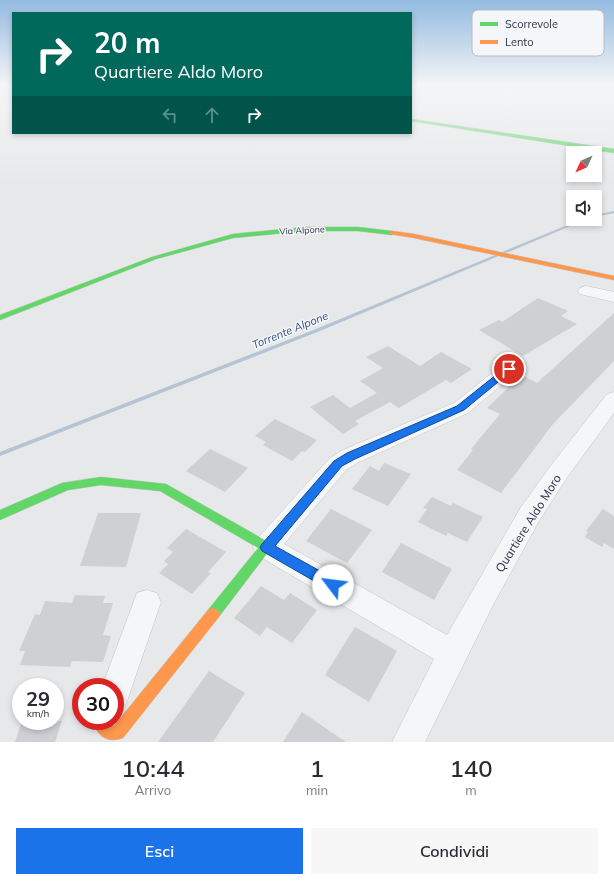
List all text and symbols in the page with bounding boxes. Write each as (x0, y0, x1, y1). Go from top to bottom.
legend (472, 10, 604, 56)
text: Scorrevole (505, 17, 558, 31)
text: 20 m (94, 25, 160, 60)
icon: right (28, 28, 80, 80)
text: Lento (505, 35, 533, 49)
text: Quartiere Aldo Moro (94, 60, 263, 83)
icon: left (159, 104, 181, 126)
icon: ahead (201, 104, 223, 126)
icon: right (243, 104, 265, 126)
north arrow (566, 146, 602, 182)
map controls (566, 146, 602, 226)
button: sound (566, 190, 602, 226)
street label: Via Alpone (279, 223, 325, 237)
water label: Torrente Alpone (250, 308, 330, 352)
pin (492, 352, 526, 386)
icon: arrive (498, 358, 520, 380)
street label: Quartiere Aldo Moro (492, 471, 564, 575)
position arrow (312, 564, 354, 606)
speed limit sign: 30 (72, 678, 124, 730)
text: 29 (26, 686, 50, 711)
text: km/h (27, 707, 49, 720)
text: 10:44 (121, 753, 185, 783)
text: 1 (310, 753, 324, 783)
text: 140 (449, 753, 493, 783)
text: Arrivo (135, 782, 171, 798)
text: min (306, 782, 328, 798)
text: m (465, 782, 477, 798)
button: Esci (16, 828, 303, 874)
button: Condividi (311, 828, 598, 874)

